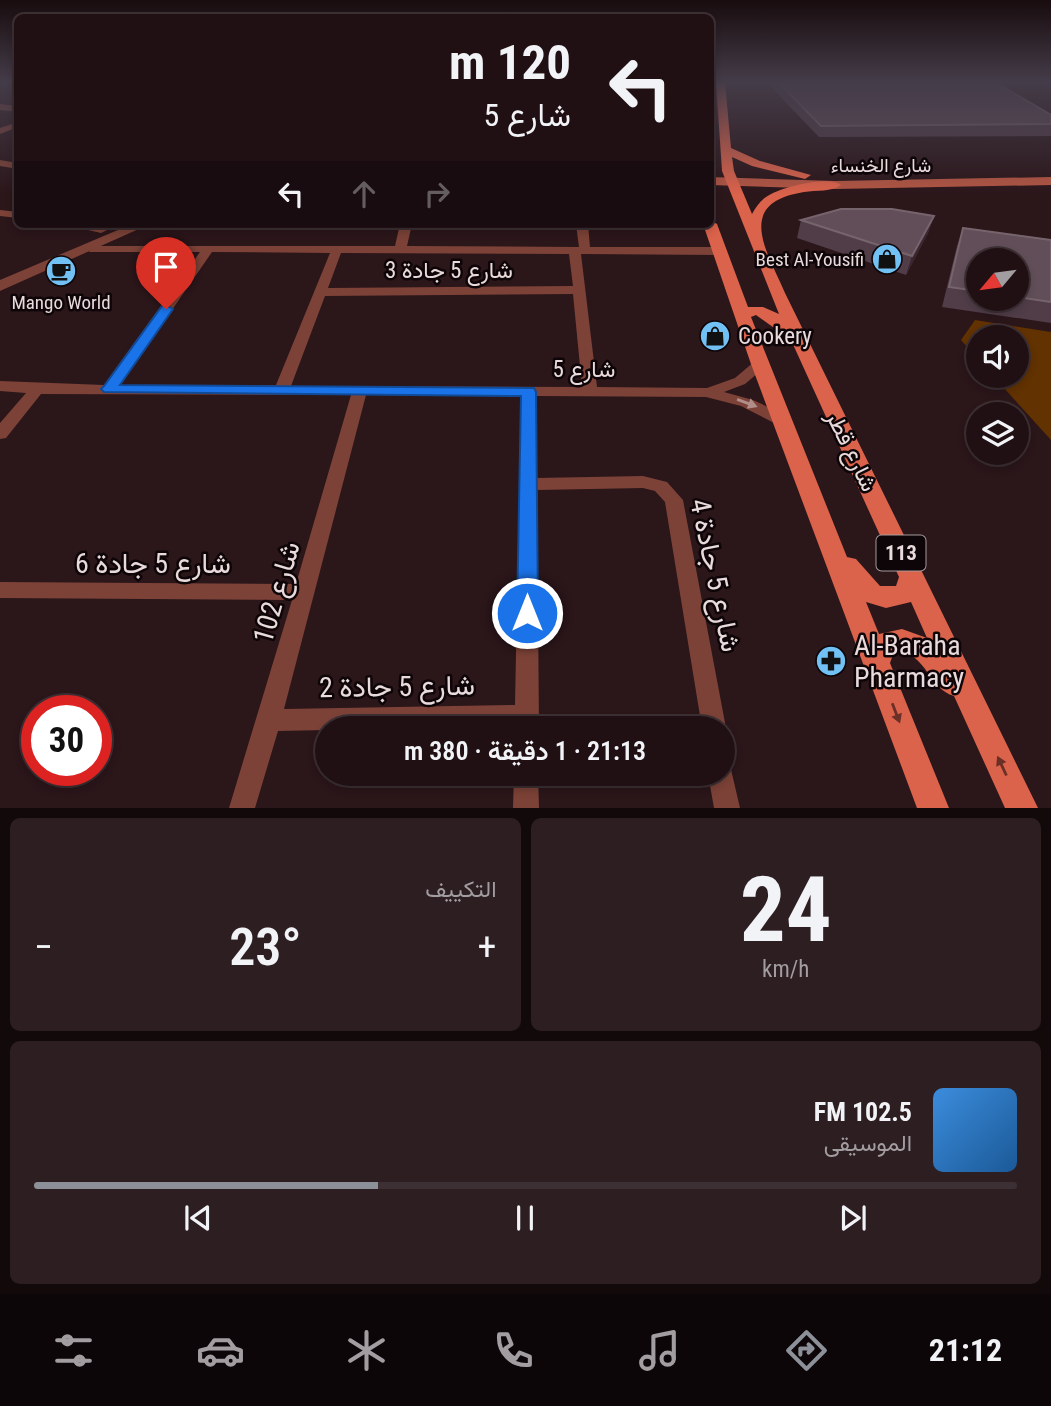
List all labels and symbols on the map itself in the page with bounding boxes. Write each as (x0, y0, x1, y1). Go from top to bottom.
street label: شارع الخنساء (831, 154, 931, 178)
pin (136, 237, 196, 309)
shop icon: Best Al-Yousifi (870, 242, 904, 276)
place label: Best Al-Yousifi (756, 248, 864, 271)
north arrow (966, 248, 1029, 312)
cafe icon: Mango World (44, 254, 78, 288)
street label: شارع 5 جادة 3 (385, 257, 513, 286)
place label: Mango World (11, 291, 111, 314)
shop icon: Cookery (698, 319, 732, 353)
place label: Cookery (738, 323, 812, 350)
street label: شارع 5 (553, 356, 615, 385)
one-way arrow (736, 398, 757, 409)
street label: شارع قطر (818, 406, 883, 497)
street label: شارع 5 جادة 4 (681, 495, 748, 655)
road number: 113 (876, 536, 926, 570)
street label: شارع 102 (246, 537, 309, 647)
street label: شارع 5 جادة 6 (75, 547, 231, 582)
position arrow (490, 576, 564, 650)
place label: Al-Baraha Pharmacy (854, 629, 964, 694)
pharmacy icon: Al-Baraha Pharmacy (814, 644, 848, 678)
street label: شارع 5 جادة 2 (319, 669, 475, 706)
speed limit sign: 30 (21, 695, 112, 786)
one-way arrow (891, 702, 902, 723)
one-way arrow (996, 756, 1008, 776)

